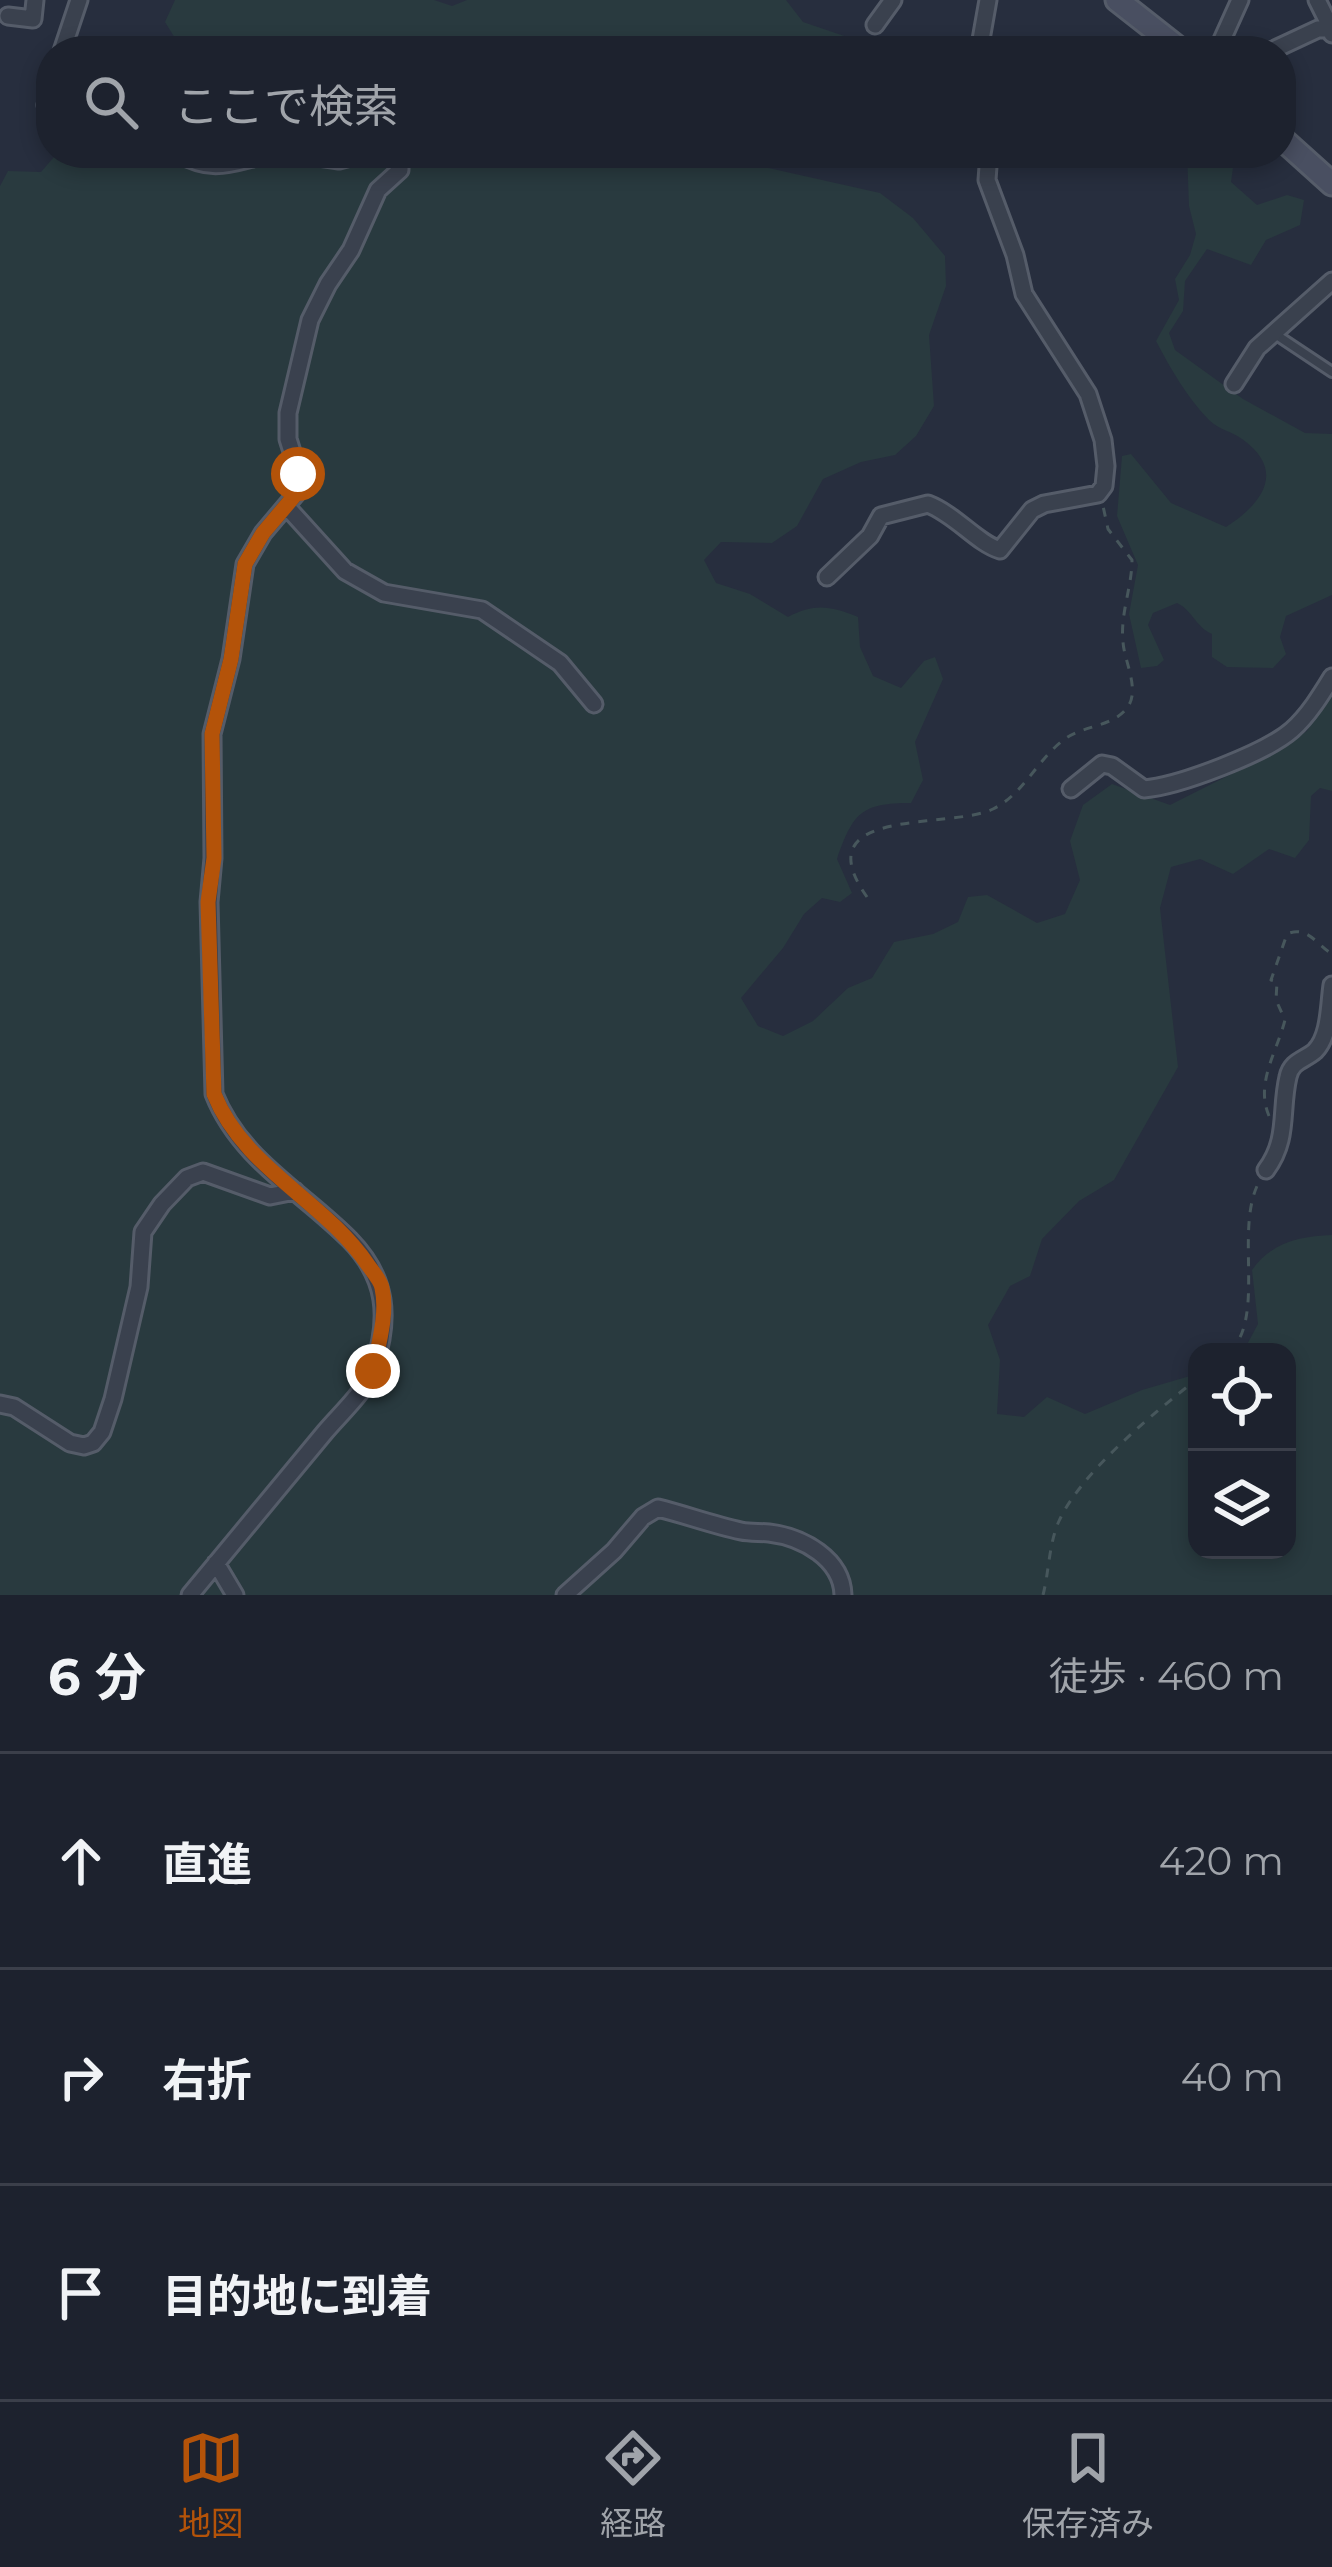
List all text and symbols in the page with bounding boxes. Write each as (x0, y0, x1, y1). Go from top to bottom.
search box (36, 36, 1296, 168)
icon: search (78, 69, 144, 135)
text: ここで検索 (174, 78, 399, 133)
route start (271, 447, 325, 501)
map controls (1188, 1343, 1296, 1559)
button: locate (1188, 1343, 1296, 1451)
route end (346, 1344, 400, 1398)
button: layers (1188, 1451, 1296, 1559)
text: 6 分 (48, 1646, 146, 1708)
text: 徒歩 · 460 m (1049, 1652, 1284, 1700)
icon: ahead (48, 1828, 114, 1894)
text: 直進 (162, 1836, 252, 1891)
text: 420 m (1159, 1837, 1284, 1885)
icon: right (48, 2044, 114, 2110)
text: 右折 (162, 2052, 252, 2107)
text: 40 m (1181, 2053, 1284, 2101)
icon: arrive (48, 2260, 114, 2326)
text: 目的地に到着 (162, 2268, 432, 2323)
tab: 地図 (178, 2425, 244, 2545)
tab: 経路 (600, 2425, 666, 2545)
tab: 保存済み (1022, 2425, 1154, 2545)

